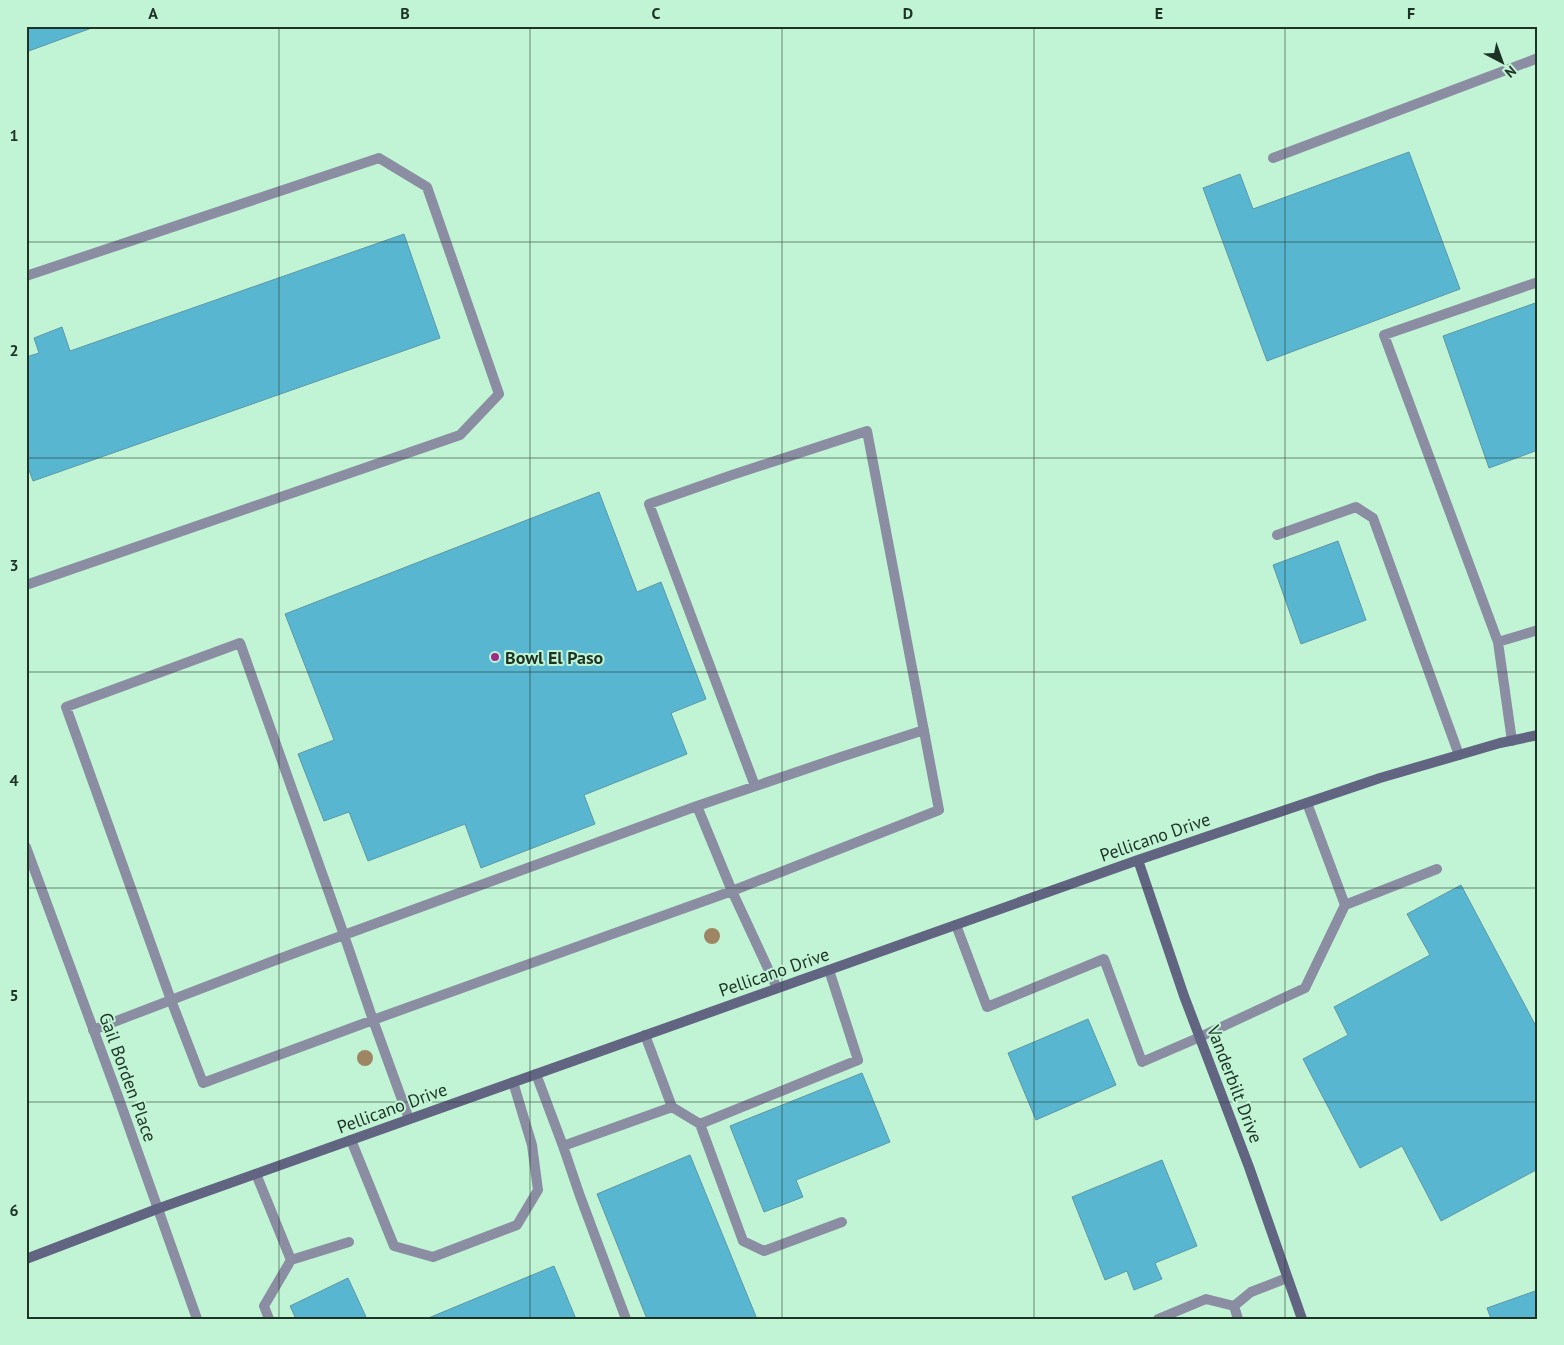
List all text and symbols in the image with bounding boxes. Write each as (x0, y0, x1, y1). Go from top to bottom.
text: A (148, 3, 158, 23)
text: B (400, 3, 410, 23)
text: C (652, 3, 661, 23)
text: D (903, 3, 913, 23)
text: E (1155, 3, 1163, 23)
text: F (1407, 3, 1415, 23)
north arrow (1476, 38, 1526, 88)
text: N (1501, 62, 1520, 82)
text: 1 (9, 125, 19, 145)
text: 2 (9, 340, 19, 360)
text: 3 (9, 555, 19, 575)
place label: Bowl El Paso (505, 646, 604, 669)
marker: Bowl El Paso (489, 651, 501, 663)
text: 4 (9, 770, 19, 790)
street label: Pellicano Drive (1097, 807, 1213, 867)
street label: Pellicano Drive (716, 942, 832, 1002)
text: 5 (9, 985, 19, 1005)
street label: Gail Borden Place (94, 1009, 162, 1145)
street label: Vanderbilt Drive (1202, 1021, 1268, 1146)
street label: Pellicano Drive (334, 1077, 450, 1139)
text: 6 (9, 1200, 19, 1220)

